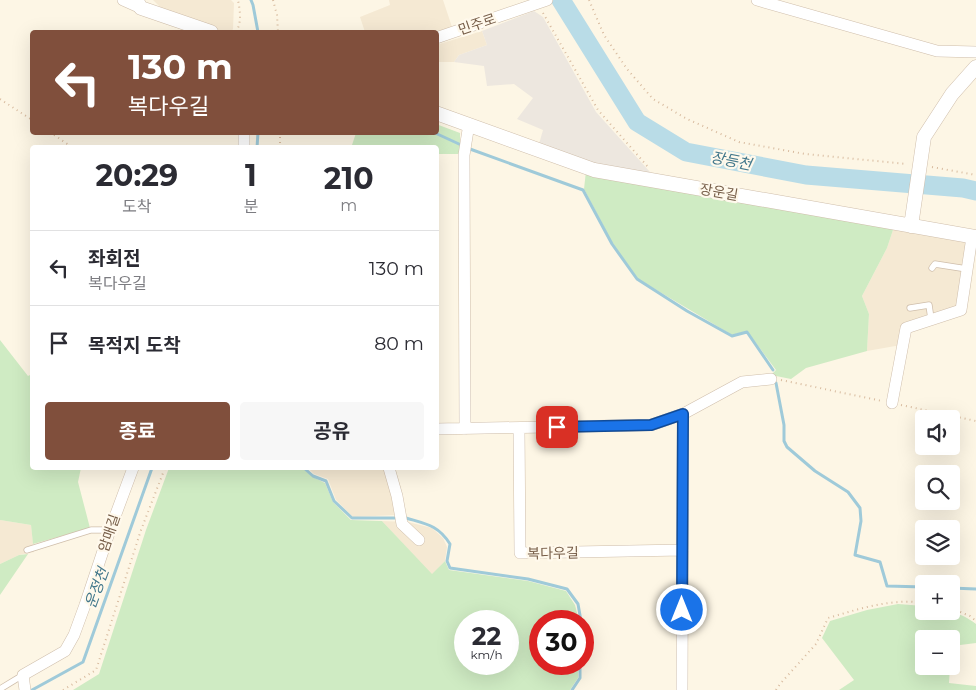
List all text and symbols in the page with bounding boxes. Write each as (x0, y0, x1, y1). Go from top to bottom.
street label: 민주로 (456, 9, 498, 39)
text: 130 m (128, 45, 233, 88)
icon: left (45, 50, 110, 115)
text: 복다우길 (128, 93, 209, 120)
water label: 장등천 (709, 147, 755, 174)
text: 20:29 (95, 157, 178, 194)
text: 1 (245, 157, 257, 194)
text: 210 (324, 160, 374, 197)
street label: 장운길 (698, 180, 740, 204)
text: m (340, 196, 357, 215)
text: 도착 (122, 197, 152, 216)
text: 분 (244, 197, 258, 216)
text: 좌회전 (88, 247, 140, 270)
icon: left (45, 254, 73, 282)
text: 130 m (369, 257, 424, 280)
text: 복다우길 (88, 274, 147, 293)
icon: arrive (45, 329, 73, 357)
text: 80 m (374, 332, 424, 355)
text: 목적지 도착 (88, 334, 181, 357)
button: 종료 (45, 402, 230, 460)
button: 공유 (240, 402, 424, 460)
pin (536, 406, 578, 448)
map controls (915, 410, 960, 675)
button: sound (915, 410, 960, 455)
icon: arrive (543, 413, 571, 441)
button: search (915, 465, 960, 510)
street label: 암매길 (94, 512, 124, 554)
button: layers (915, 520, 960, 565)
street label: 복다우길 (527, 544, 579, 562)
water label: 운정천 (81, 563, 113, 611)
button: + (915, 575, 960, 620)
position arrow (655, 583, 707, 635)
speed limit sign: 30 (529, 610, 594, 675)
text: 22 (472, 621, 501, 651)
button: − (915, 630, 960, 675)
text: km/h (470, 647, 503, 662)

